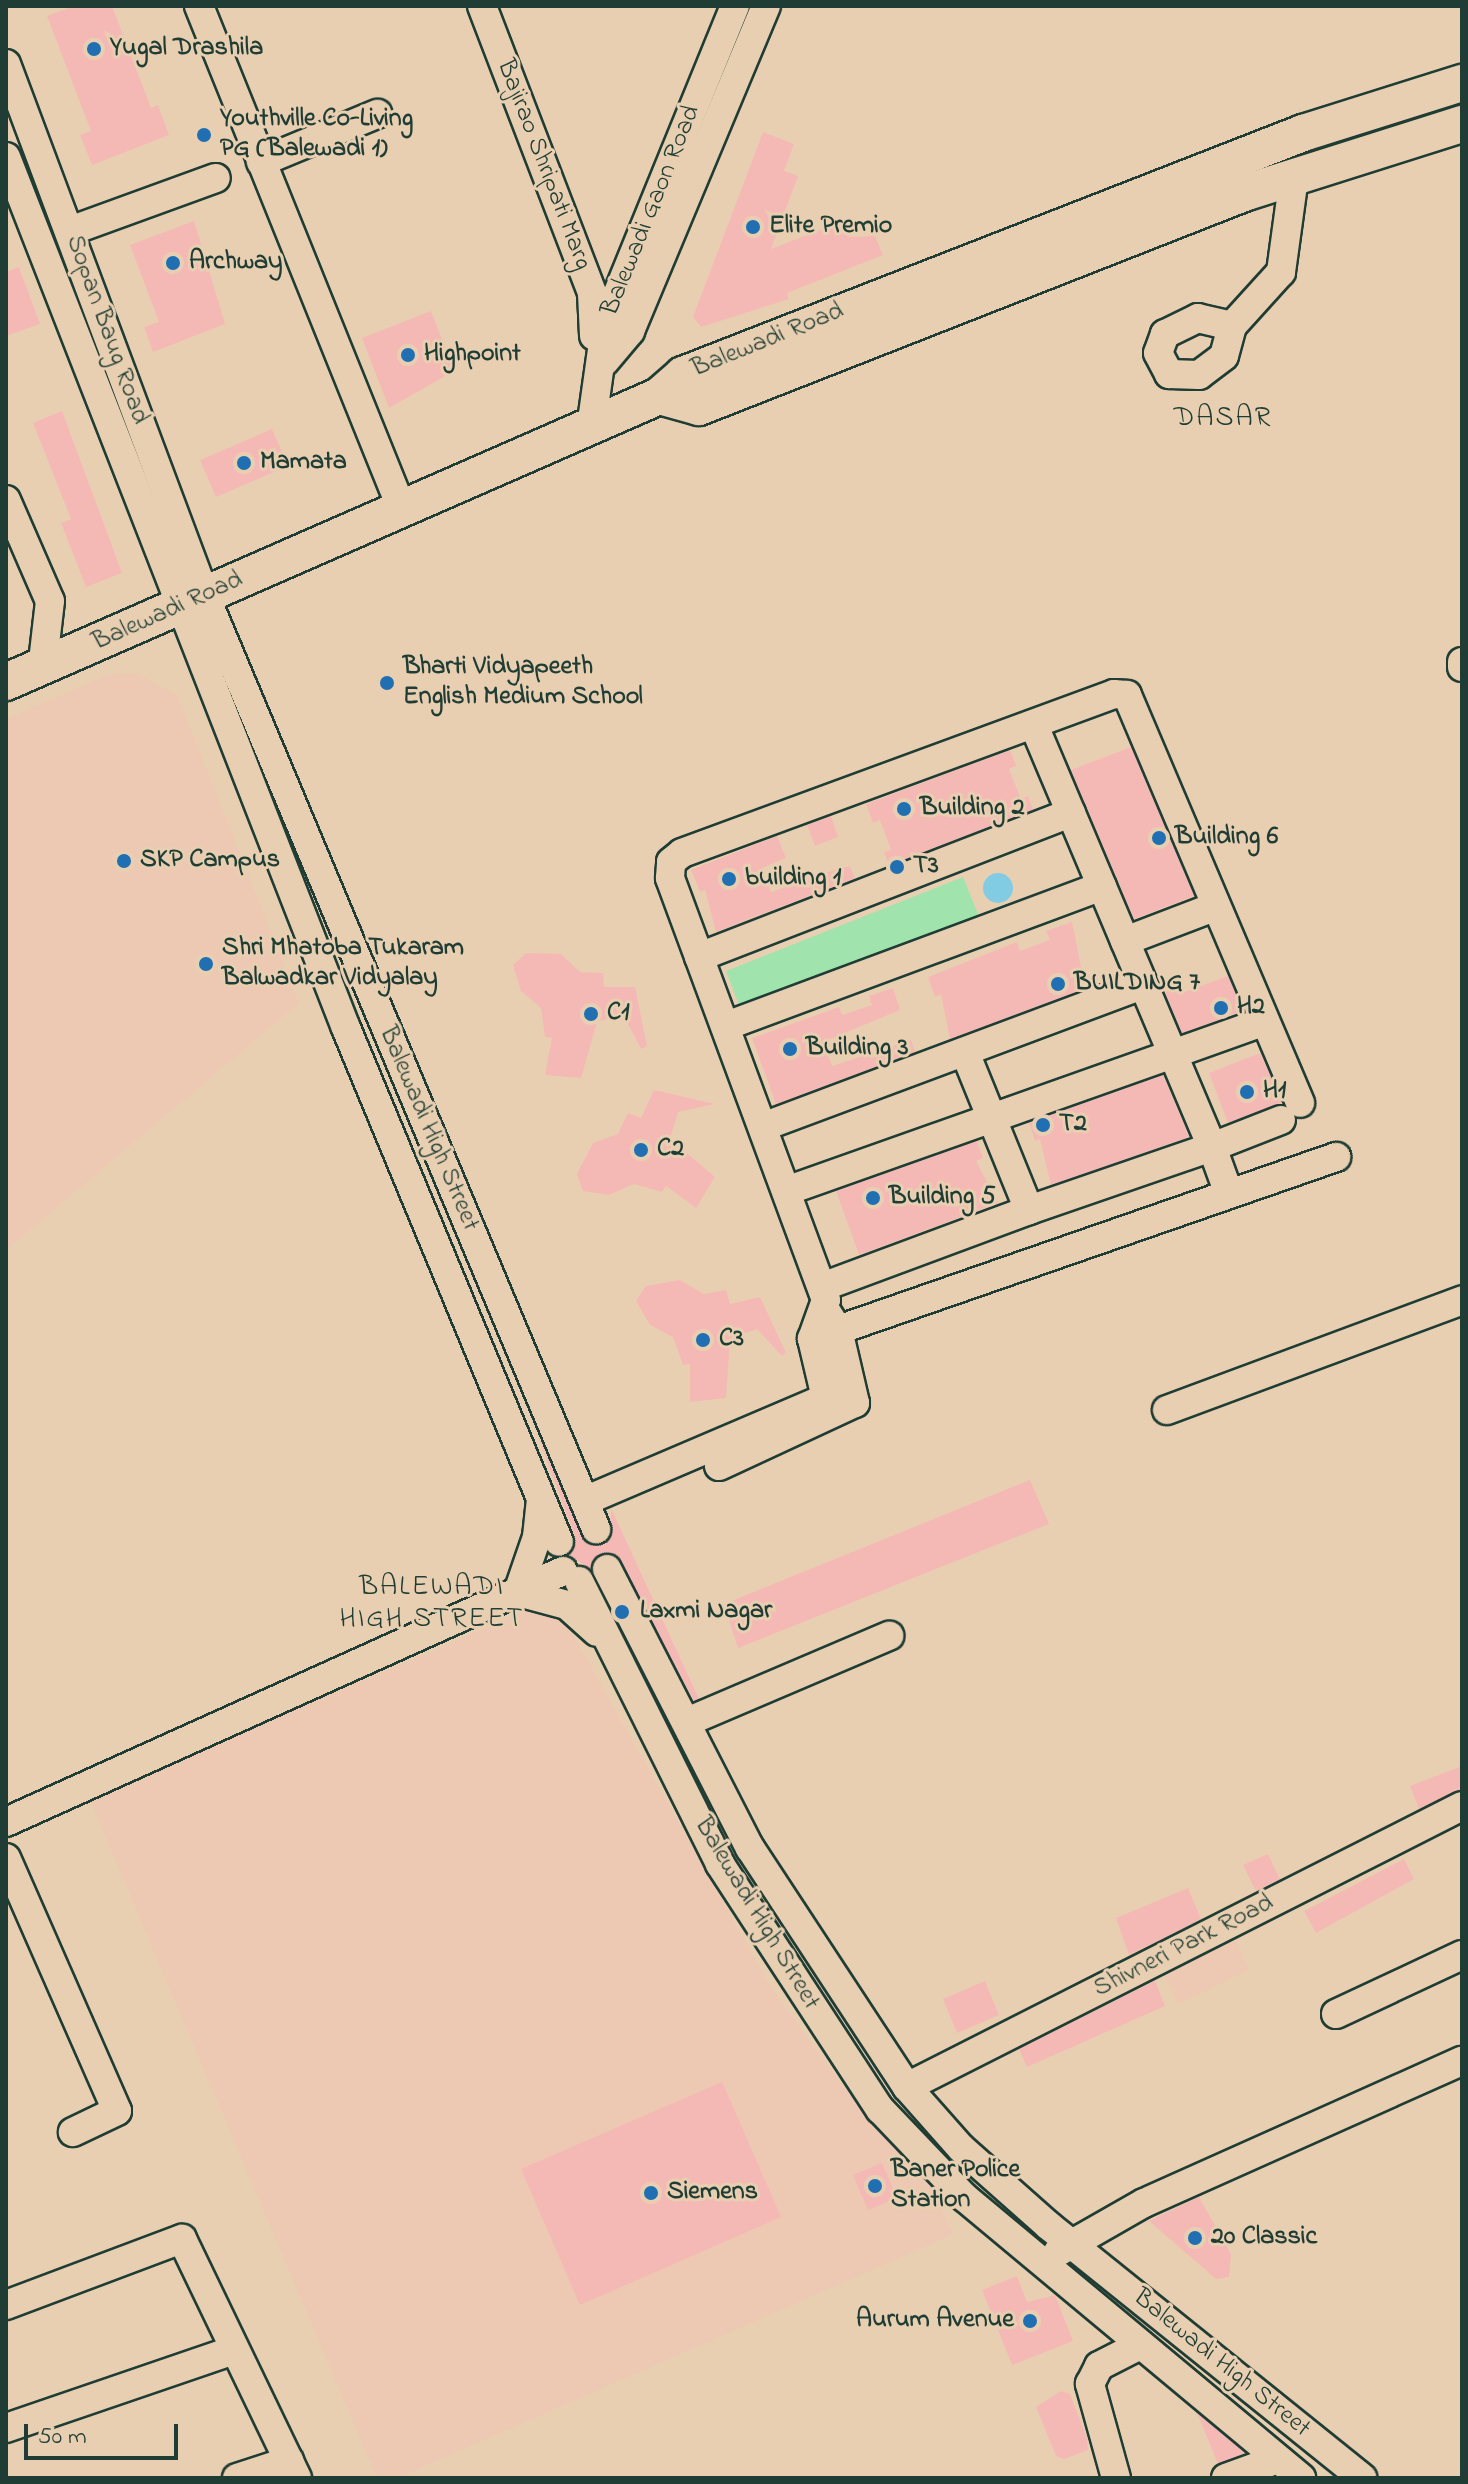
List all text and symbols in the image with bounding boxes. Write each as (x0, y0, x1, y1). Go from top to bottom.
place label: Yugal Drashila (110, 33, 263, 65)
marker: Yugal Drashila (85, 40, 103, 58)
street label: Bajirao Shripati Marg (488, 55, 598, 275)
street label: Balewadi Gaon Road (596, 101, 708, 321)
place label: Youthville Co-Living PG (Balewadi 1) (220, 104, 413, 166)
marker: Youthville Co-Living PG (Balewadi 1) (195, 126, 213, 144)
place label: Elite Premio (769, 211, 892, 243)
marker: Elite Premio (744, 218, 762, 236)
street label: Sopan Baug Road (57, 231, 155, 429)
place label: Archway (189, 247, 283, 279)
marker: Archway (164, 254, 182, 272)
street label: Balewadi Road (688, 296, 848, 386)
place label: Highpoint (424, 339, 521, 371)
marker: Highpoint (399, 346, 417, 364)
district label: DASAR (1174, 402, 1272, 436)
place label: Mamata (260, 447, 347, 479)
marker: Mamata (235, 454, 253, 472)
street label: Balewadi Road (88, 565, 248, 659)
place label: Bharti Vidyapeeth English Medium School (403, 652, 643, 714)
marker: Bharti Vidyapeeth English Medium School (378, 674, 396, 692)
place label: Building 2 (920, 793, 1025, 825)
marker: Building 2 (895, 800, 913, 818)
place label: Building 6 (1175, 822, 1278, 854)
marker: Building 6 (1150, 829, 1168, 847)
place label: SKP Campus (140, 845, 280, 877)
place label: T3 (913, 851, 939, 883)
marker: SKP Campus (115, 852, 133, 870)
marker: T3 (888, 858, 906, 876)
place label: building 1 (745, 863, 841, 895)
marker: building 1 (720, 870, 738, 888)
place label: Shri Mhatoba Tukaram Balwadkar Vidyalay (222, 933, 464, 994)
marker: Shri Mhatoba Tukaram Balwadkar Vidyalay (197, 955, 215, 973)
place label: BUILDING 7 (1074, 968, 1200, 1000)
marker: BUILDING 7 (1049, 975, 1067, 993)
place label: H2 (1237, 992, 1265, 1024)
place label: C1 (607, 998, 630, 1030)
marker: H2 (1212, 999, 1230, 1017)
marker: C1 (582, 1005, 600, 1023)
street label: Balewadi High Street (371, 1022, 485, 1236)
place label: Building 3 (806, 1033, 908, 1065)
marker: Building 3 (781, 1040, 799, 1058)
place label: H1 (1263, 1076, 1286, 1108)
marker: H1 (1238, 1083, 1256, 1101)
place label: T2 (1059, 1109, 1087, 1141)
marker: T2 (1034, 1116, 1052, 1134)
place label: C2 (657, 1134, 684, 1166)
marker: C2 (632, 1141, 650, 1159)
place label: Building 5 (889, 1182, 996, 1214)
marker: Building 5 (864, 1189, 882, 1207)
place label: C3 (719, 1324, 744, 1356)
marker: C3 (694, 1331, 712, 1349)
district label: BALEWADI HIGH STREET (339, 1571, 525, 1637)
place label: Laxmi Nagar (640, 1596, 772, 1628)
marker: Laxmi Nagar (611, 1601, 633, 1623)
street label: Balewadi High Street (686, 1812, 826, 2016)
street label: Shivneri Park Road (1089, 1888, 1279, 2006)
place label: Baner Police Station (891, 2155, 1020, 2216)
place label: Siemens (667, 2177, 758, 2209)
marker: Baner Police Station (866, 2177, 884, 2195)
marker: Siemens (642, 2184, 660, 2202)
place label: 20 Classic (1211, 2222, 1317, 2254)
marker: 20 Classic (1186, 2229, 1204, 2247)
street label: Balewadi High Street (1126, 2283, 1316, 2445)
place label: Aurum Avenue (856, 2305, 1014, 2337)
marker: Aurum Avenue (1021, 2312, 1039, 2330)
scale bar (28, 2408, 182, 2458)
text: 50 m (38, 2420, 87, 2455)

